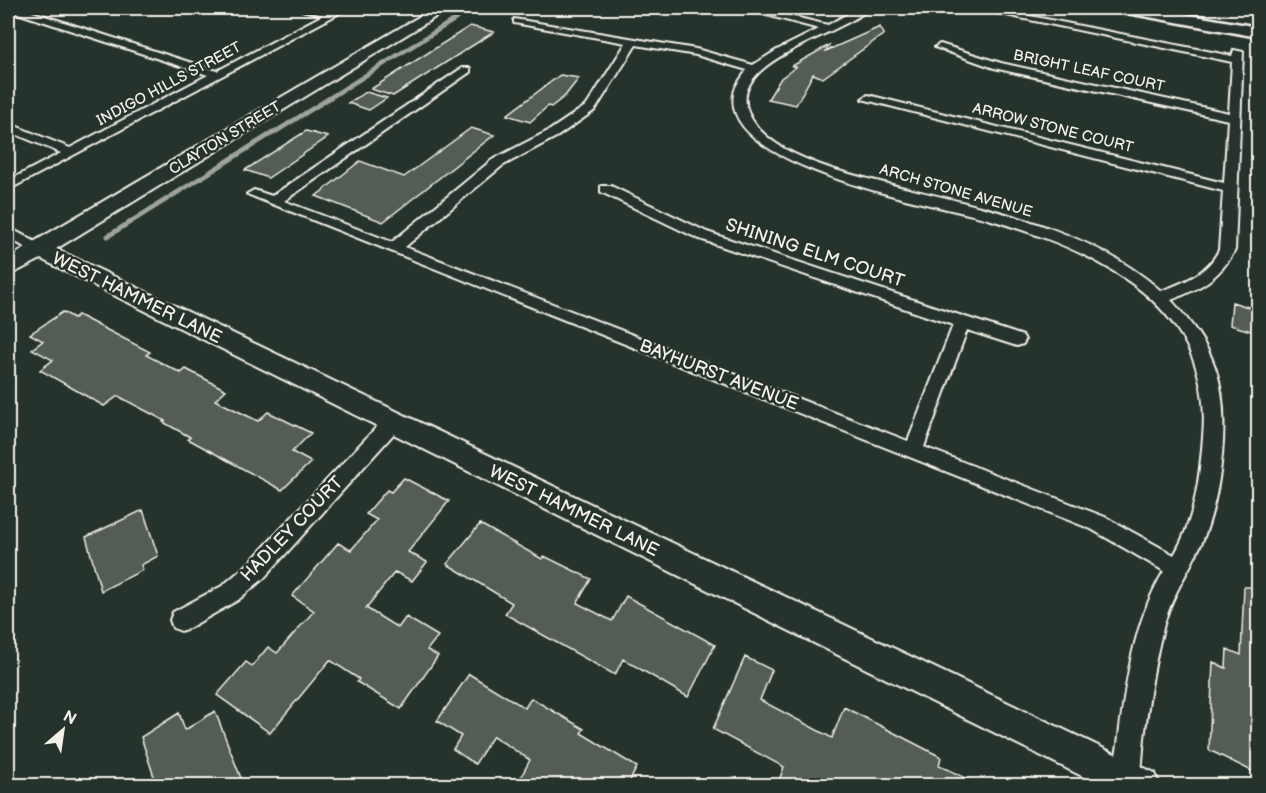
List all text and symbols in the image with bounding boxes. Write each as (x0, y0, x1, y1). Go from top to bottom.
street label: INDIGO HILLS STREET (93, 38, 245, 130)
street label: BRIGHT LEAF COURT (1012, 46, 1166, 96)
street label: CLAYTON STREET (165, 97, 285, 179)
street label: ARROW STONE COURT (971, 99, 1135, 157)
street label: ARCH STONE AVENUE (877, 160, 1035, 222)
street label: SHINING ELM COURT (723, 214, 907, 292)
street label: WEST HAMMER LANE (49, 248, 225, 348)
street label: BAYHURST AVENUE (637, 335, 802, 415)
street label: WEST HAMMER LANE (486, 461, 662, 561)
street label: HADLEY COURT (236, 472, 348, 586)
north arrow (33, 700, 93, 760)
text: N (60, 707, 79, 729)

